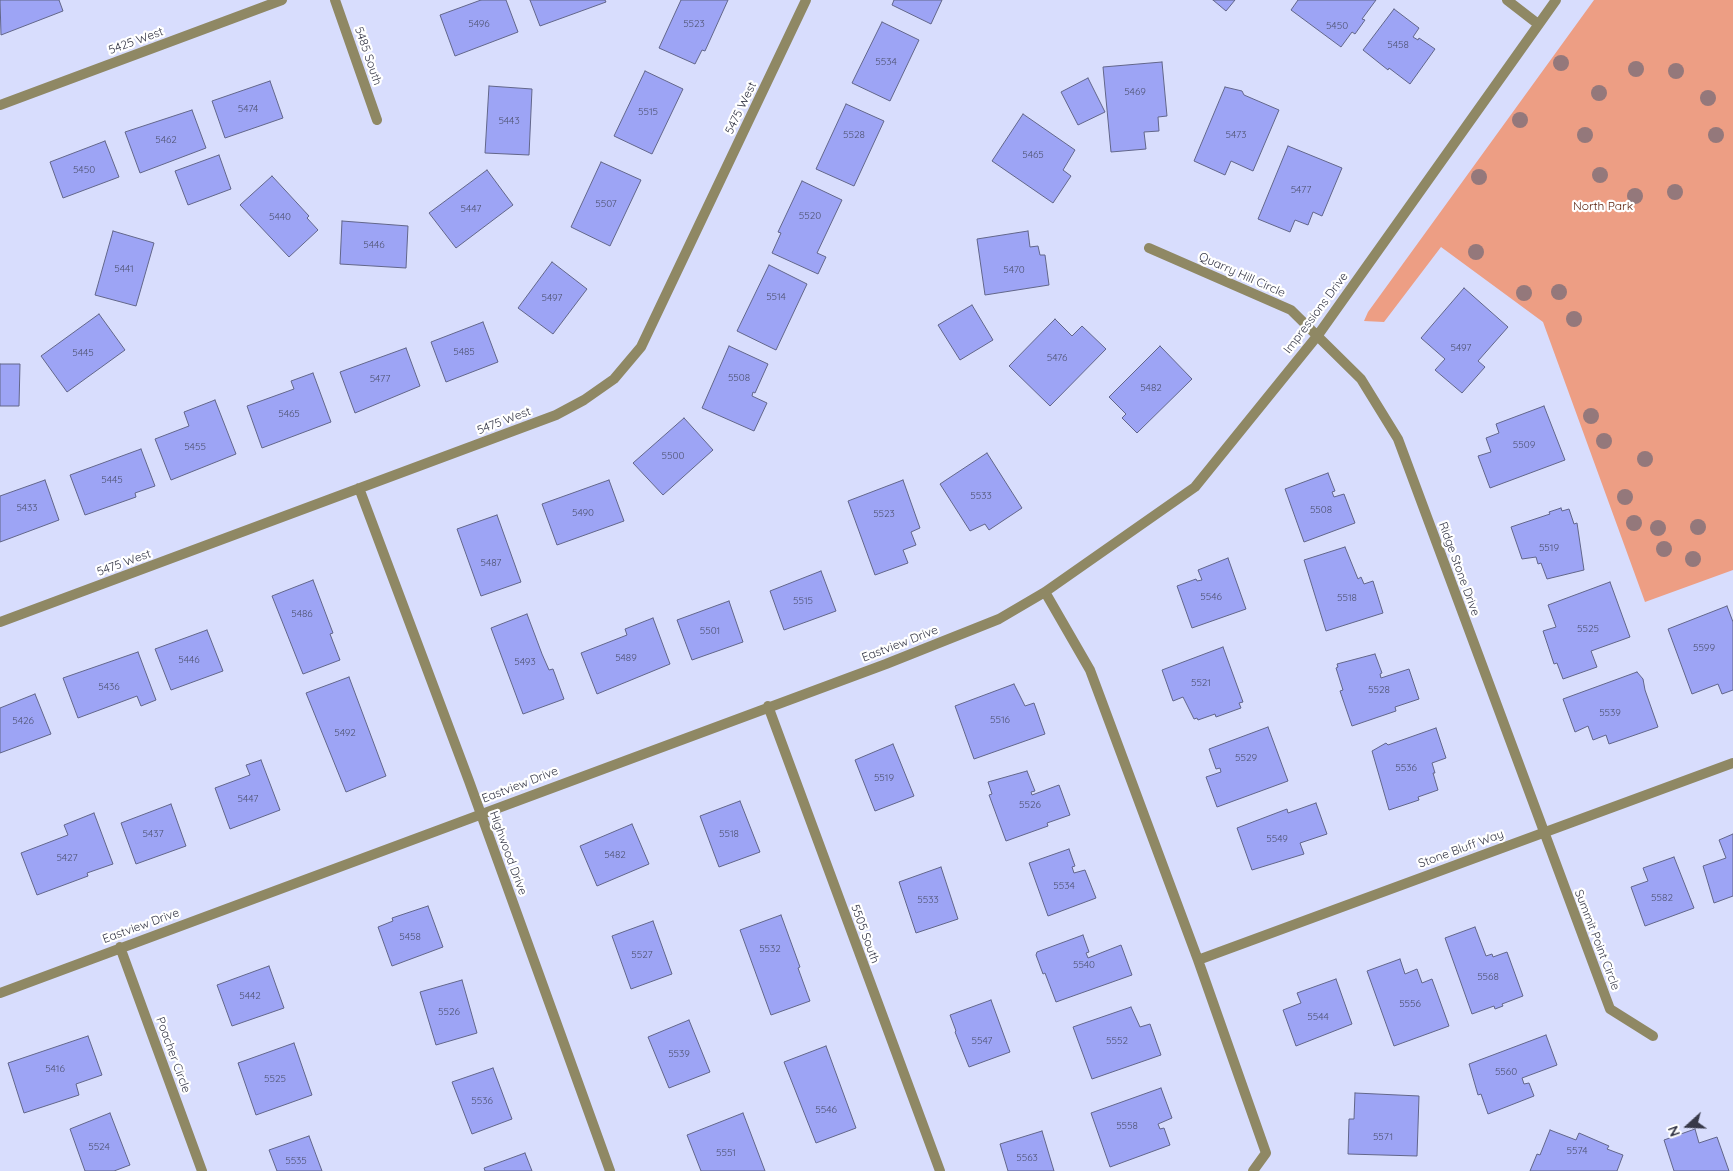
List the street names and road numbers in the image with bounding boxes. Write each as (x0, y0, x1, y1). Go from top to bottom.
street label: 5425 West (107, 24, 165, 58)
street label: 5485 South (351, 25, 385, 87)
street label: 5475 West (722, 80, 760, 136)
street label: Quarry Hill Circle (1197, 249, 1287, 301)
street label: Impressions Drive (1281, 269, 1351, 357)
street label: 5475 West (475, 404, 533, 438)
street label: Ridge Stone Drive (1435, 520, 1483, 618)
street label: 5475 West (95, 547, 153, 579)
street label: Eastview Drive (860, 623, 940, 665)
street label: Eastview Drive (480, 764, 560, 806)
street label: Highwood Drive (486, 809, 530, 897)
street label: Stone Bluff Way (1416, 827, 1506, 871)
street label: Summit Point Circle (1571, 888, 1623, 992)
street label: 5505 South (848, 903, 882, 965)
street label: Eastview Drive (101, 905, 181, 947)
street label: Poacher Circle (153, 1015, 193, 1095)

